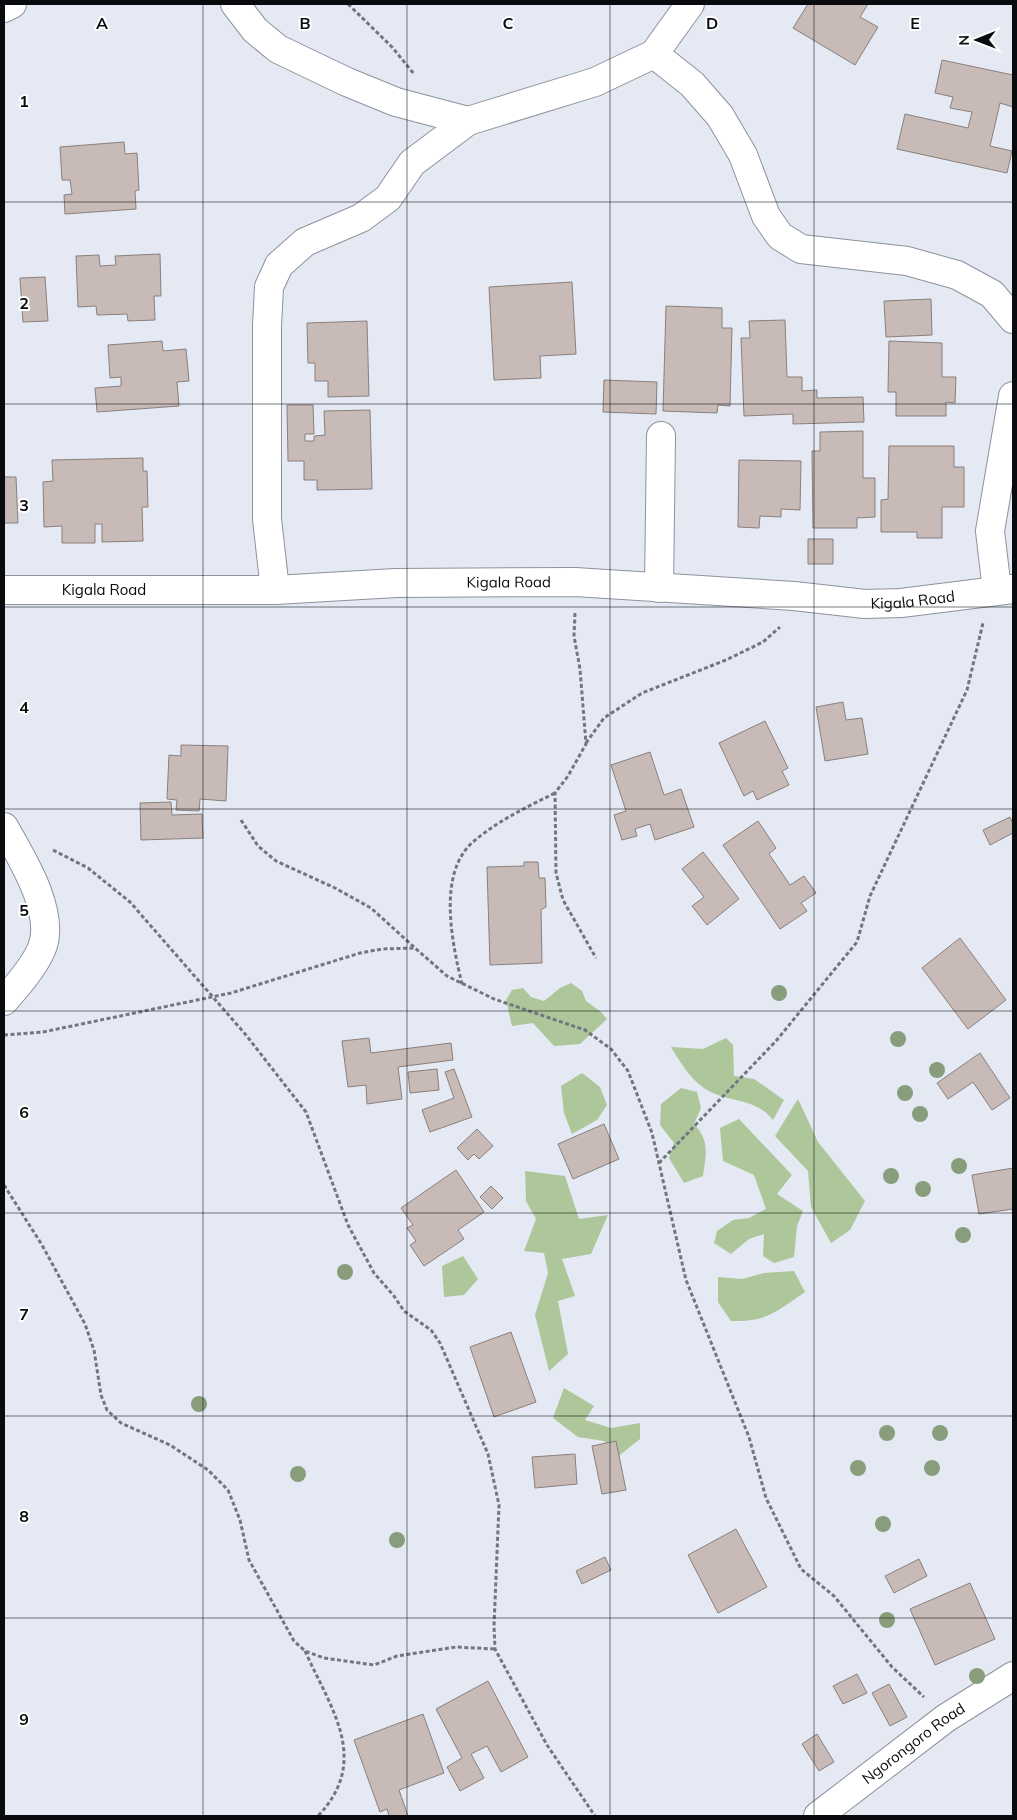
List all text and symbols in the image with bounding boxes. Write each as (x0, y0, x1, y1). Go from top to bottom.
text: A (96, 13, 108, 33)
text: B (299, 13, 311, 33)
text: C (503, 13, 514, 33)
text: D (706, 13, 718, 33)
text: E (910, 13, 920, 33)
north arrow (952, 15, 1002, 65)
text: N (955, 35, 973, 46)
text: 1 (19, 91, 29, 111)
text: 2 (19, 293, 29, 313)
text: 3 (19, 495, 29, 515)
street label: Kigala Road (466, 572, 551, 592)
street label: Kigala Road (62, 580, 146, 599)
street label: Kigala Road (870, 586, 956, 613)
text: 4 (19, 697, 29, 717)
text: 5 (19, 900, 29, 920)
text: 6 (19, 1102, 29, 1122)
text: 7 (19, 1304, 29, 1324)
text: 8 (19, 1506, 29, 1526)
street label: Ngorongoro Road (858, 1699, 968, 1788)
text: 9 (19, 1709, 29, 1729)

